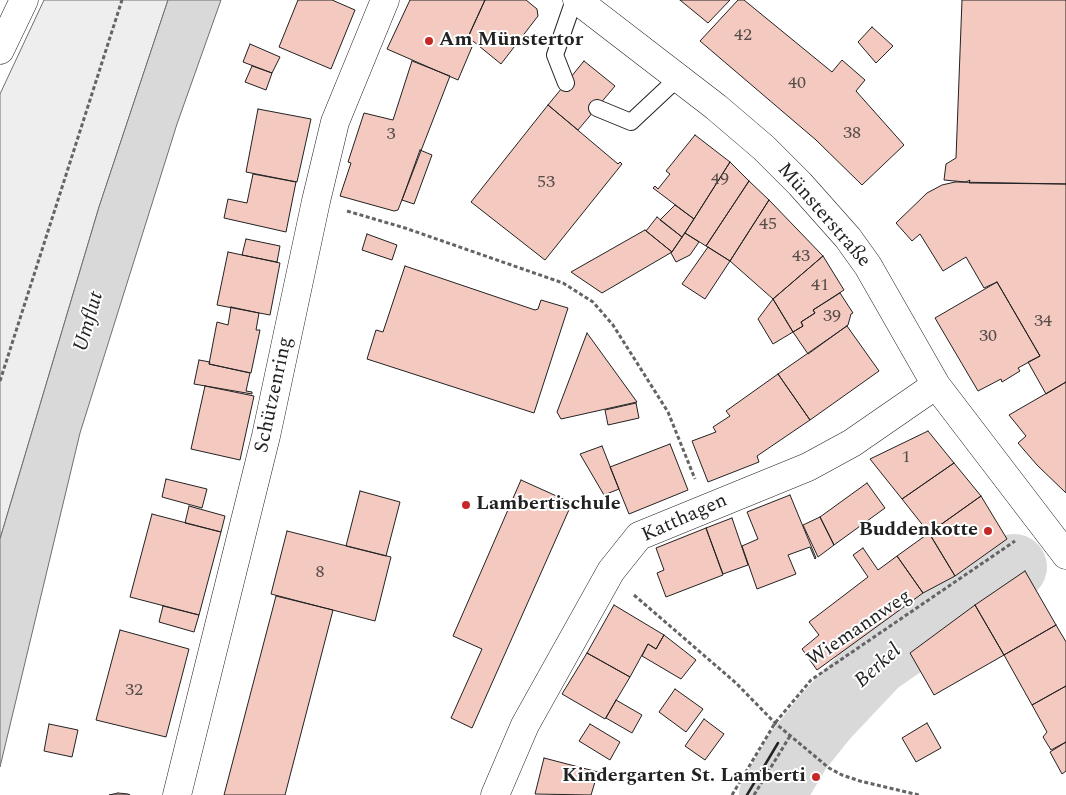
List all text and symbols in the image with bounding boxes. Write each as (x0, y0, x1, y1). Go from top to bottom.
house number: 42 (734, 25, 752, 47)
place label: Am Münstertor (439, 29, 583, 53)
marker: Am Münstertor (423, 35, 435, 47)
house number: 40 (788, 73, 806, 95)
house number: 38 (843, 123, 861, 145)
house number: 3 (387, 124, 395, 146)
street label: Münsterstraße (771, 159, 875, 273)
house number: 49 (711, 169, 729, 191)
house number: 53 (537, 172, 555, 194)
house number: 45 (759, 214, 777, 236)
house number: 43 (792, 246, 810, 268)
house number: 41 (811, 275, 829, 297)
water label: Umflut (69, 289, 111, 355)
house number: 39 (823, 306, 841, 328)
house number: 34 (1034, 311, 1052, 333)
house number: 30 (979, 326, 997, 348)
street label: Schützenring (251, 335, 299, 455)
house number: 1 (902, 447, 910, 469)
street label: Katthagen (638, 489, 732, 549)
place label: Lambertischule (476, 493, 621, 517)
marker: Lambertischule (460, 499, 472, 511)
place label: Buddenkotte (859, 519, 978, 543)
marker: Buddenkotte (982, 525, 994, 537)
house number: 8 (316, 562, 324, 584)
street label: Wiemannweg (803, 585, 917, 673)
water label: Berkel (850, 639, 908, 695)
house number: 32 (125, 680, 143, 702)
place label: Kindergarten St. Lamberti (562, 765, 806, 789)
marker: Kindergarten St. Lamberti (810, 771, 822, 783)

